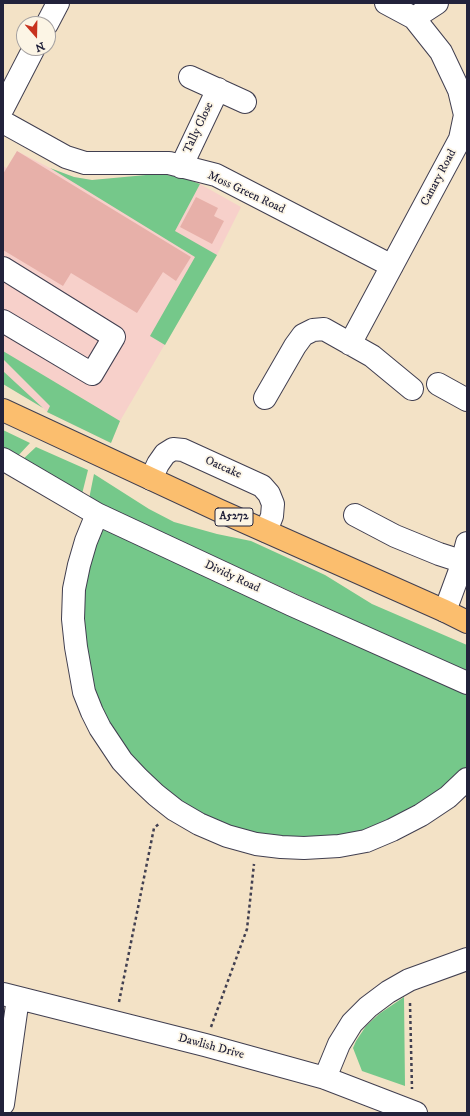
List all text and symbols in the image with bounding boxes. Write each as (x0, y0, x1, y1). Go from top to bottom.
north arrow (16, 16, 56, 56)
text: N (33, 38, 46, 54)
street label: Tally Close (181, 100, 217, 156)
street label: Canary Road (418, 147, 460, 209)
street label: Moss Green Road (205, 169, 287, 217)
street label: Oatcake (202, 454, 244, 482)
road number: A5272 (215, 508, 253, 526)
street label: Dividy Road (202, 558, 262, 596)
street label: Dawlish Drive (176, 1031, 246, 1063)

